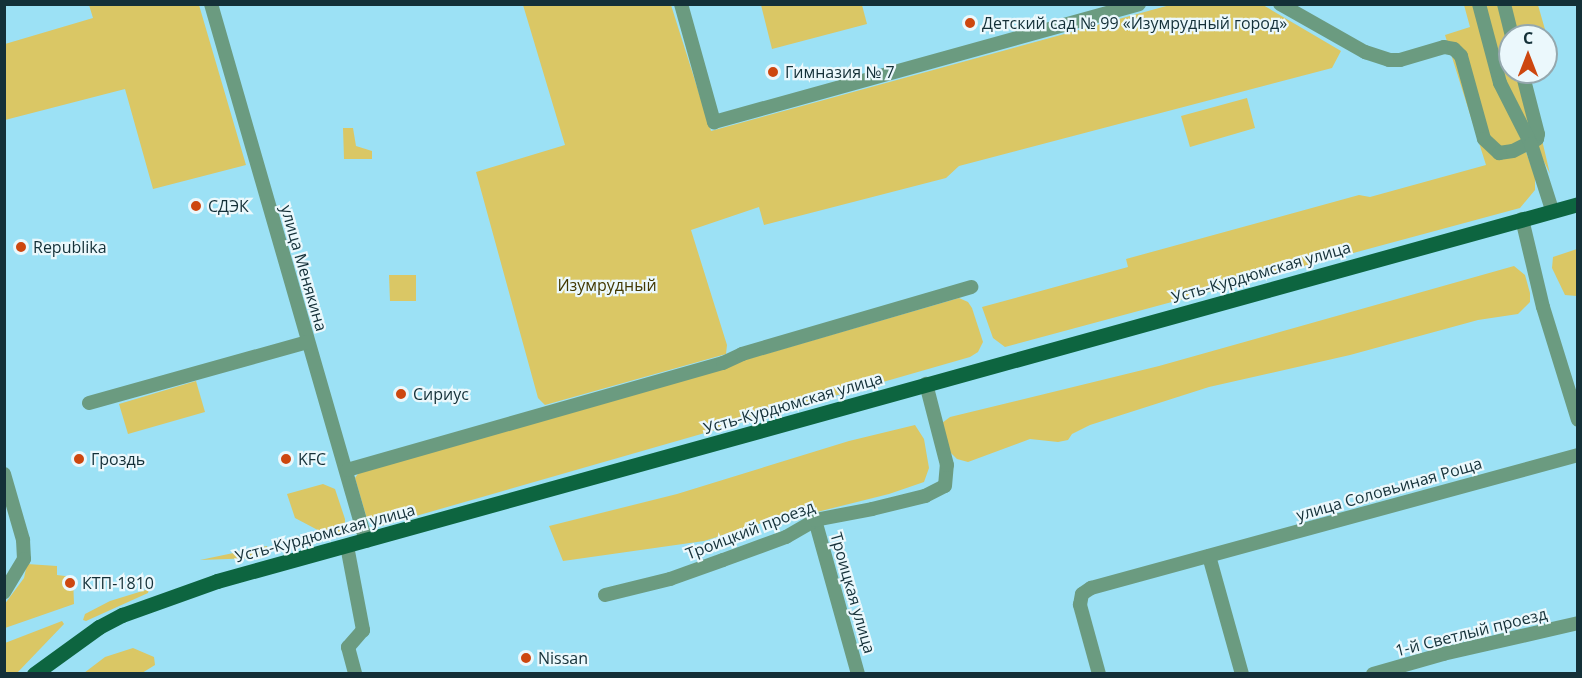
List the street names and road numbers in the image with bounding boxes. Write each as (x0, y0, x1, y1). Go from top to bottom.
street label: улица Менякина (277, 203, 331, 333)
street label: Усть-Курдюмская улица (1169, 237, 1353, 307)
street label: Усть-Курдюмская улица (701, 368, 885, 438)
street label: улица Соловьиная Роща (1294, 453, 1484, 525)
street label: Троицкий проезд (683, 497, 817, 563)
street label: Усть-Курдюмская улица (233, 500, 417, 566)
street label: Троицкая улица (827, 530, 879, 656)
street label: 1-й Светлый проезд (1393, 604, 1549, 660)

